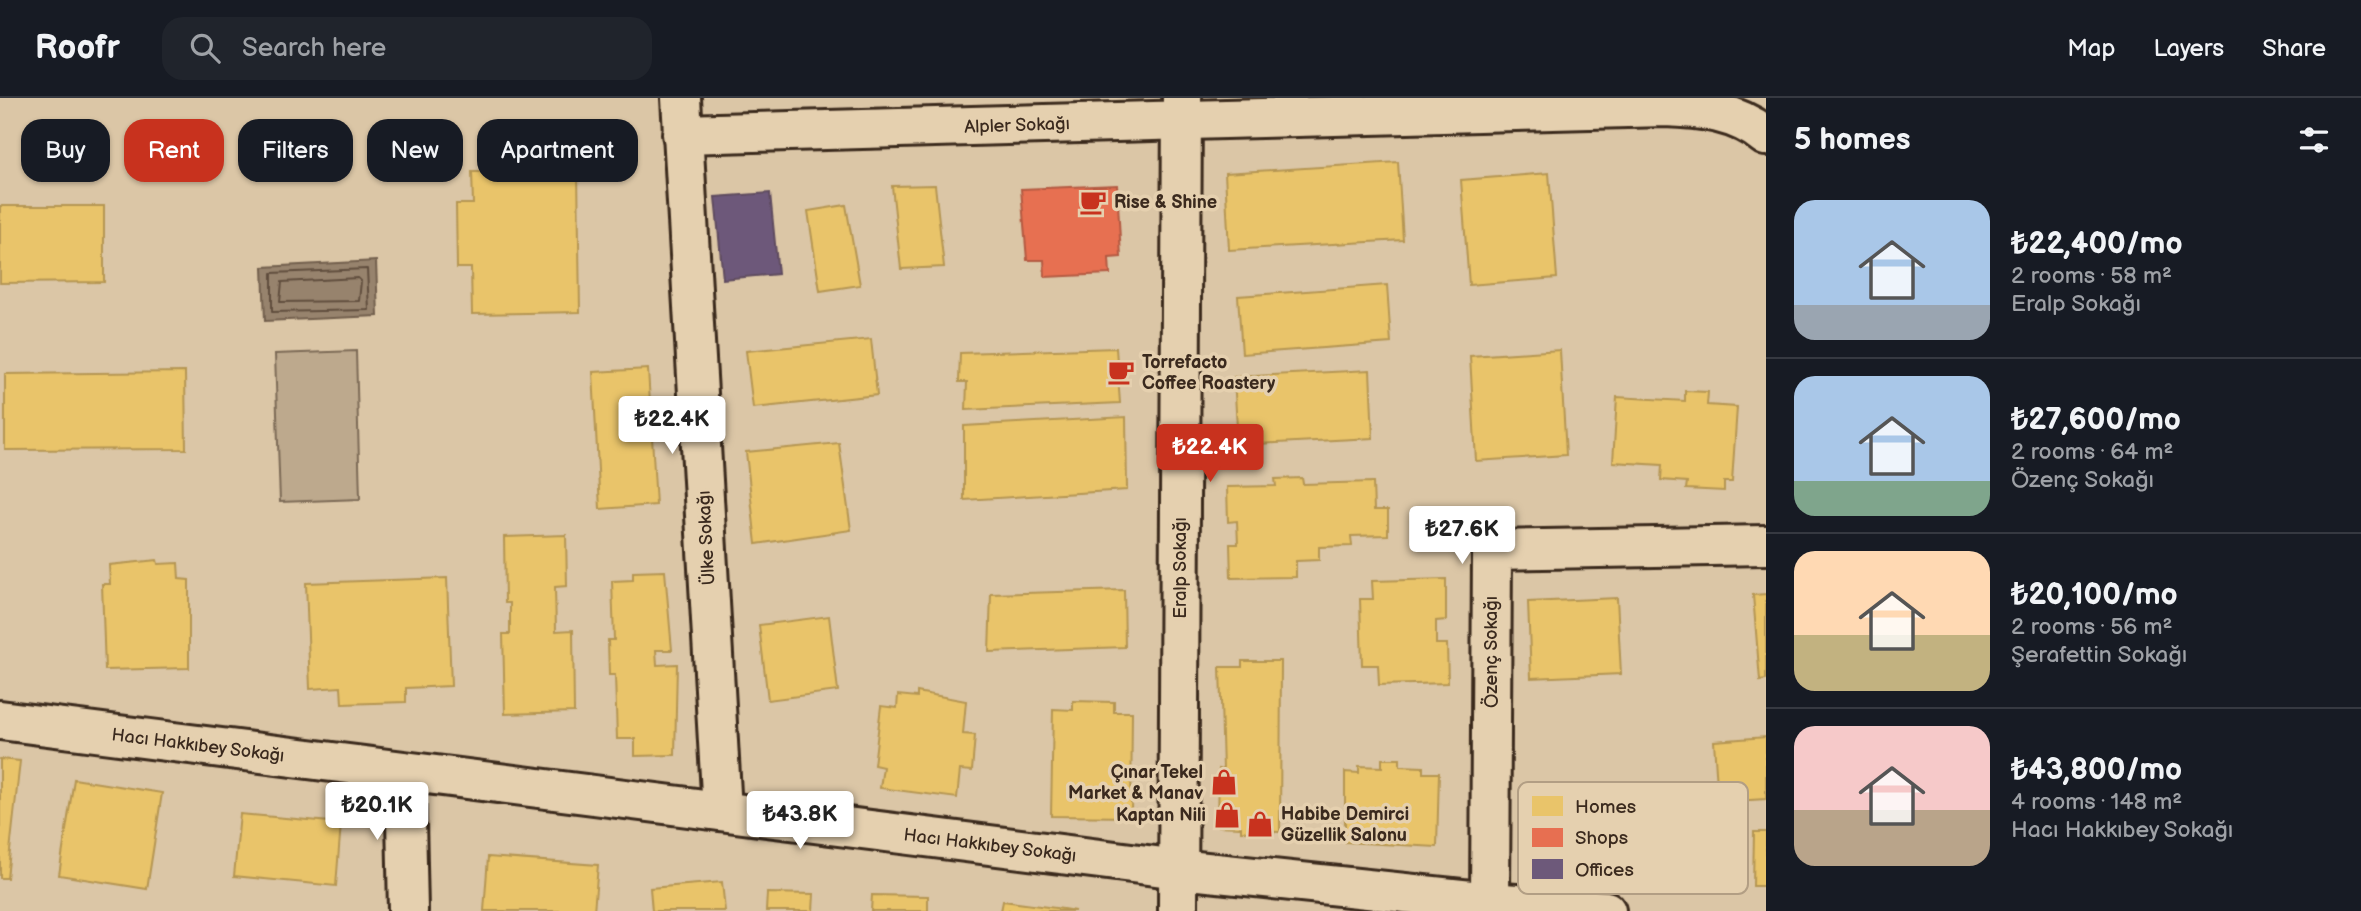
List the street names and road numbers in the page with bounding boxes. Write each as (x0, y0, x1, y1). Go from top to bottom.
street label: Alpler Sokağı (964, 113, 1070, 138)
street label: Ülke Sokağı (693, 490, 719, 586)
street label: Eralp Sokağı (1170, 517, 1191, 619)
street label: Özenç Sokağı (1480, 596, 1502, 708)
street label: Hacı Hakkıbey Sokağı (110, 724, 286, 767)
street label: Hacı Hakkıbey Sokağı (902, 824, 1078, 867)

